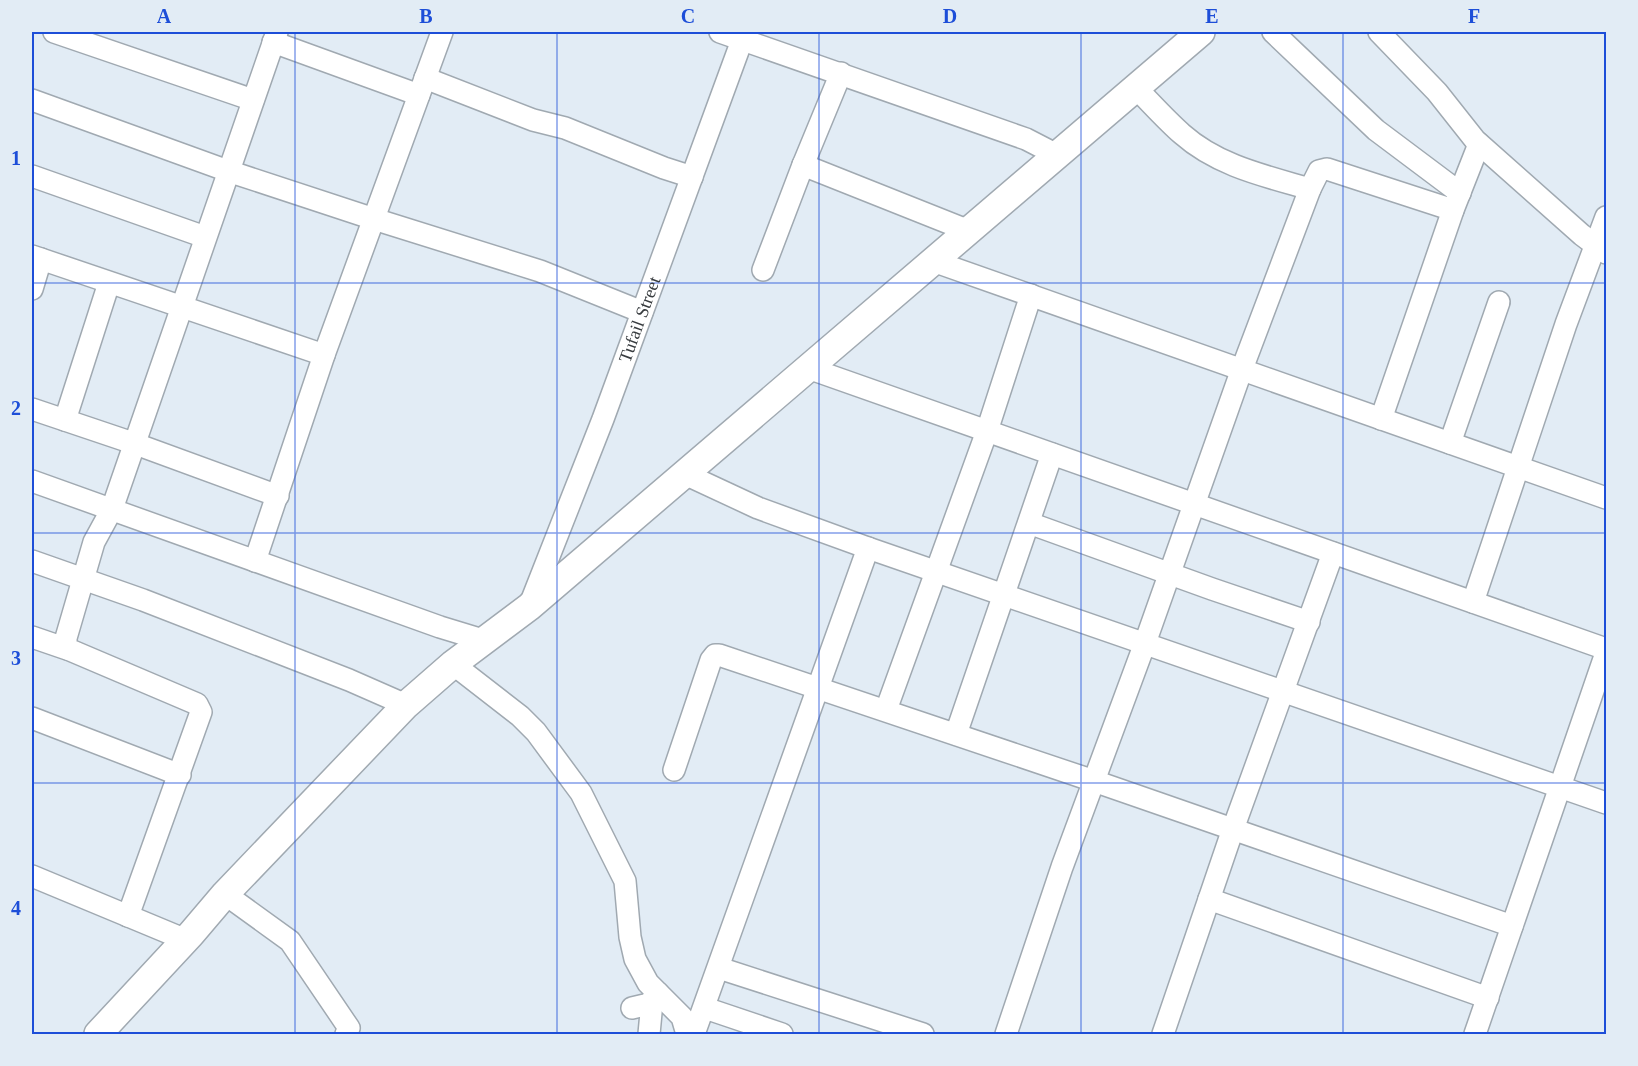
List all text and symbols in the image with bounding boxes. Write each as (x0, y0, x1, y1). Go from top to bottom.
text: A (157, 5, 172, 27)
text: B (419, 5, 433, 27)
text: C (681, 5, 695, 27)
text: D (943, 5, 957, 27)
text: E (1205, 5, 1219, 27)
text: F (1468, 5, 1480, 27)
text: 1 (11, 147, 21, 169)
street label: Tufail Street (615, 274, 664, 365)
text: 2 (11, 397, 21, 419)
text: 3 (11, 647, 21, 669)
text: 4 (11, 897, 21, 919)

